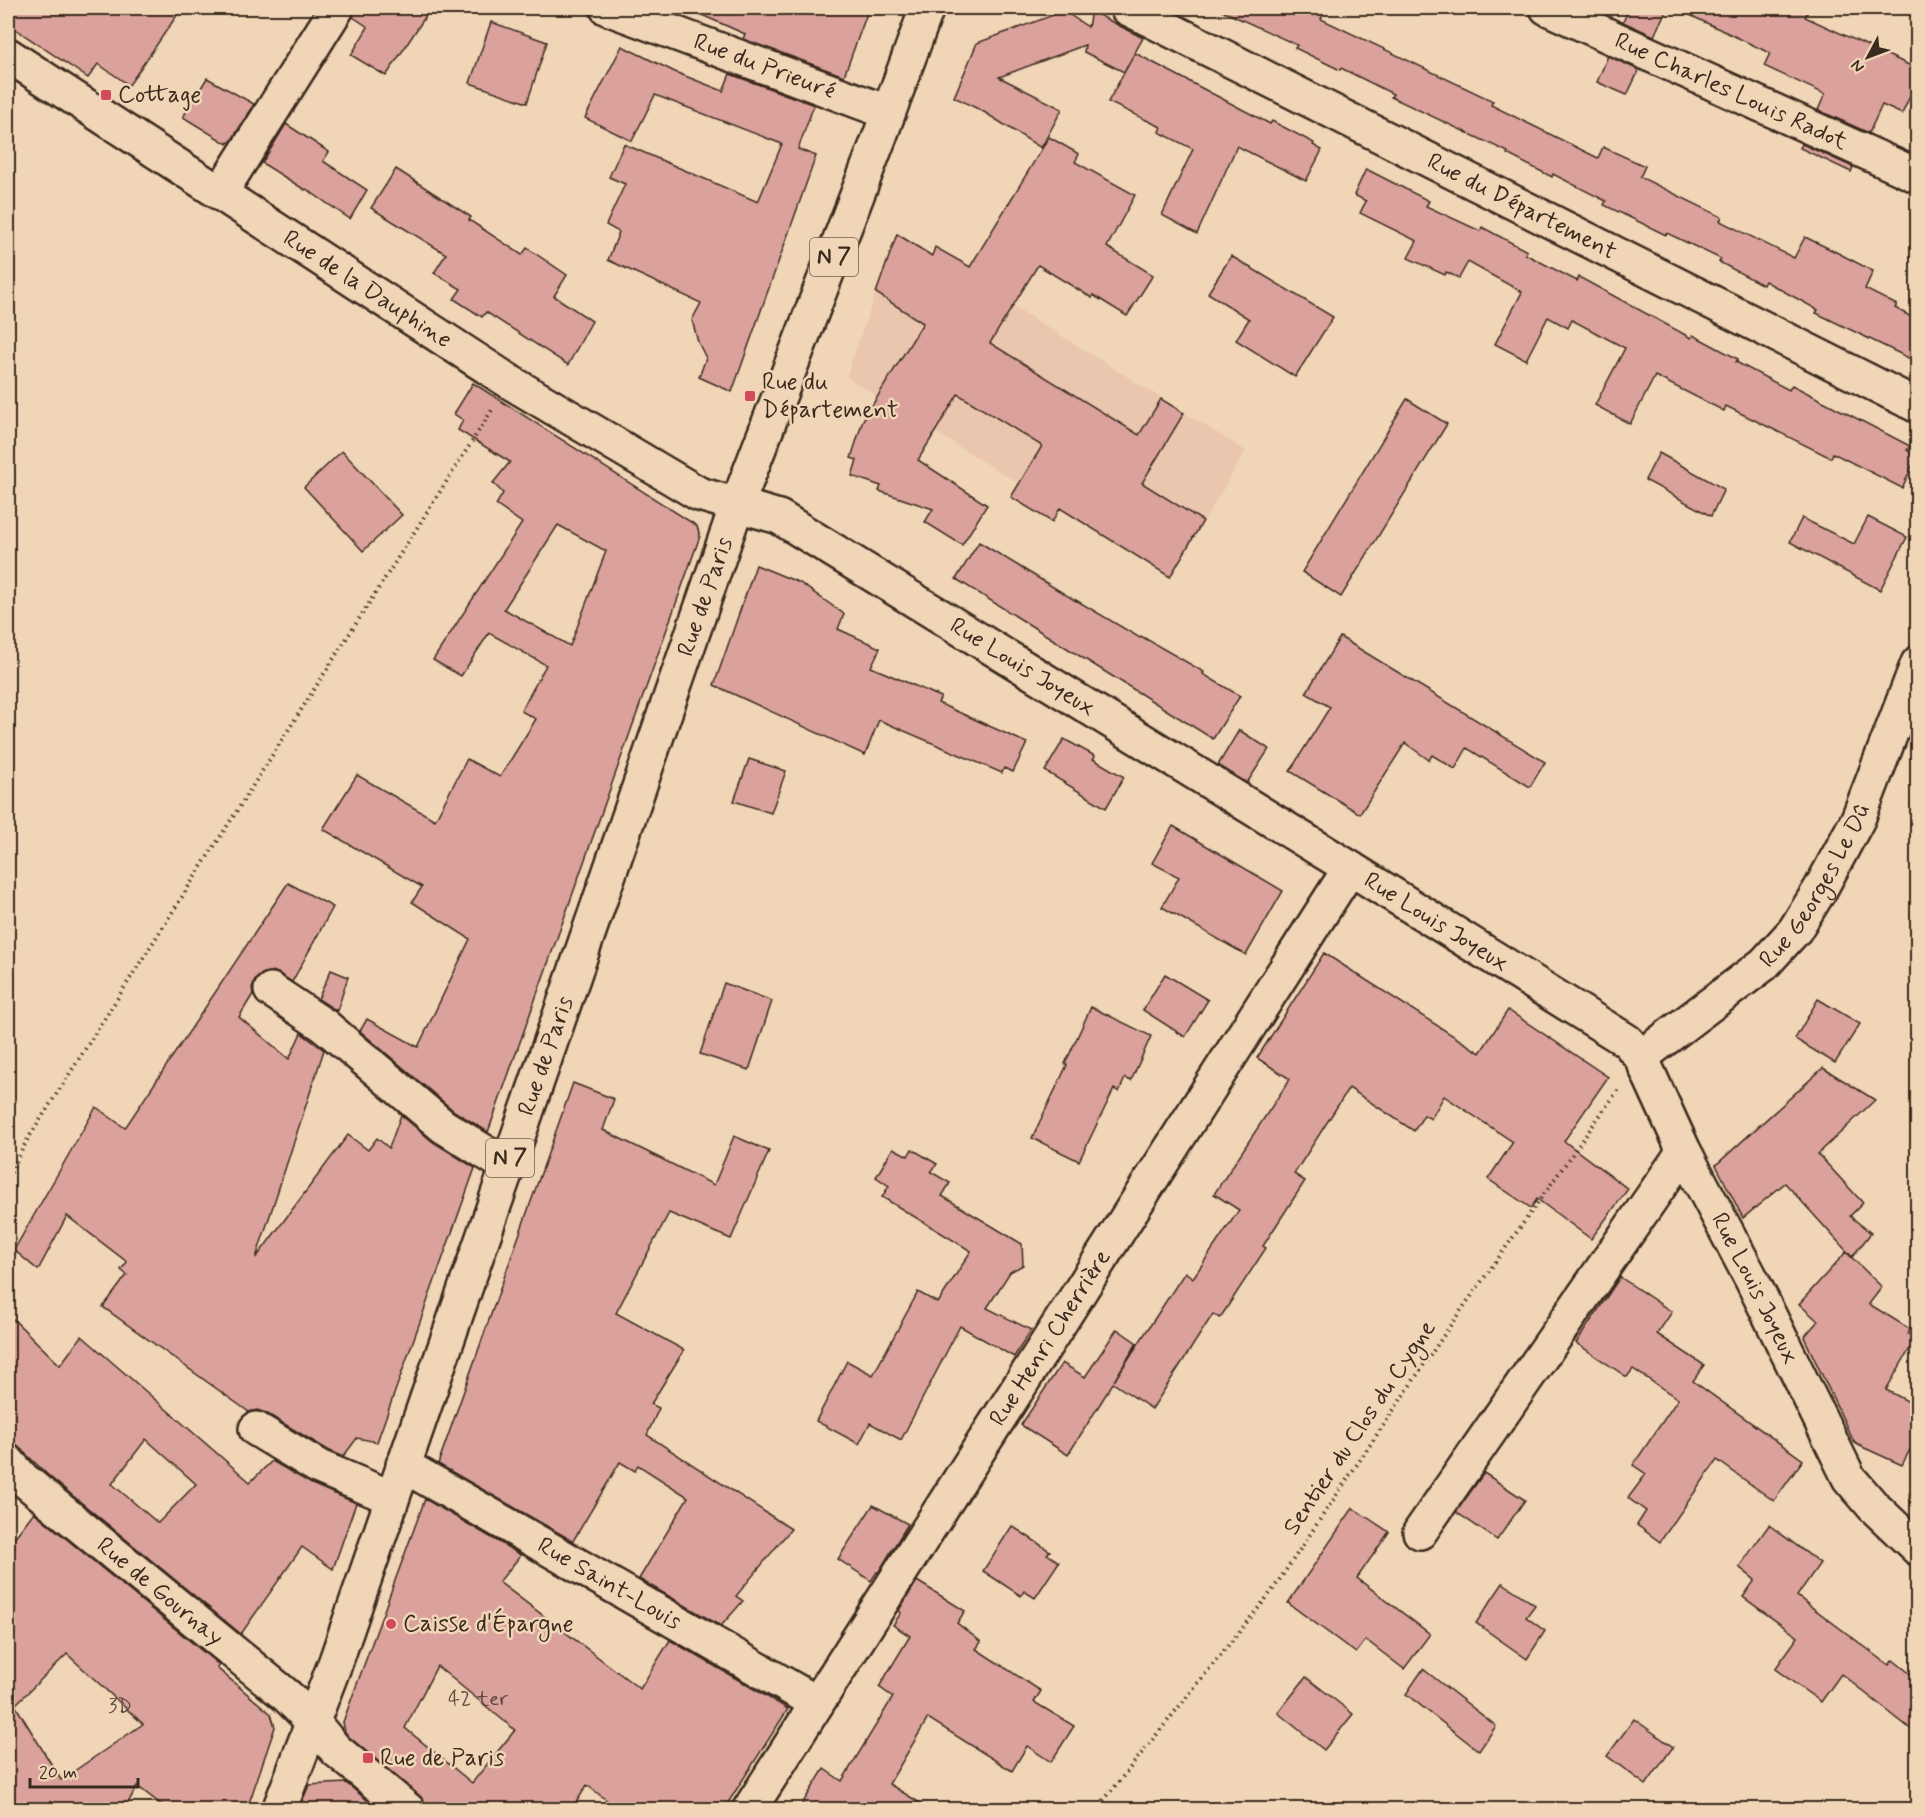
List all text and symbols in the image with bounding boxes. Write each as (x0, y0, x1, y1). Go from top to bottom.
street label: Rue Charles Louis Radot (1610, 25, 1852, 157)
street label: Rue du Prieuré (689, 26, 840, 107)
north arrow (1838, 27, 1898, 87)
text: N (1846, 55, 1869, 77)
place label: Cottage (118, 80, 201, 111)
marker: Cottage (99, 88, 113, 102)
street label: Rue du Département (1422, 146, 1622, 267)
street label: Rue de la Dauphine (277, 223, 458, 355)
road number: N 7 (810, 238, 858, 276)
place label: Rue du Département (762, 367, 898, 426)
marker: Rue du Département (743, 389, 757, 403)
street label: Rue de Paris (670, 532, 740, 661)
street label: Rue Louis Joyeux (944, 610, 1101, 723)
street label: Rue Georges Le Dû (1752, 800, 1878, 975)
street label: Rue Louis Joyeux (1358, 865, 1515, 979)
street label: Rue de Paris (511, 992, 581, 1120)
road number: N 7 (486, 1139, 534, 1177)
street label: Rue Louis Joyeux (1704, 1207, 1806, 1369)
street label: Rue Henri Cherrière (982, 1243, 1118, 1432)
street label: Sentier du Clos du Cygne (1277, 1315, 1445, 1542)
street label: Rue de Gournay (90, 1530, 230, 1653)
street label: Rue Saint-Louis (532, 1530, 687, 1637)
place label: Caisse d'Épargne (403, 1607, 574, 1642)
marker: Caisse d'Épargne (384, 1617, 398, 1631)
house number: 42 ter (448, 1685, 508, 1713)
house number: 3D (108, 1692, 132, 1720)
place label: Rue de Paris (380, 1743, 505, 1774)
scale bar (30, 1751, 138, 1789)
marker: Rue de Paris (361, 1751, 375, 1765)
text: 20 m (39, 1761, 77, 1785)

